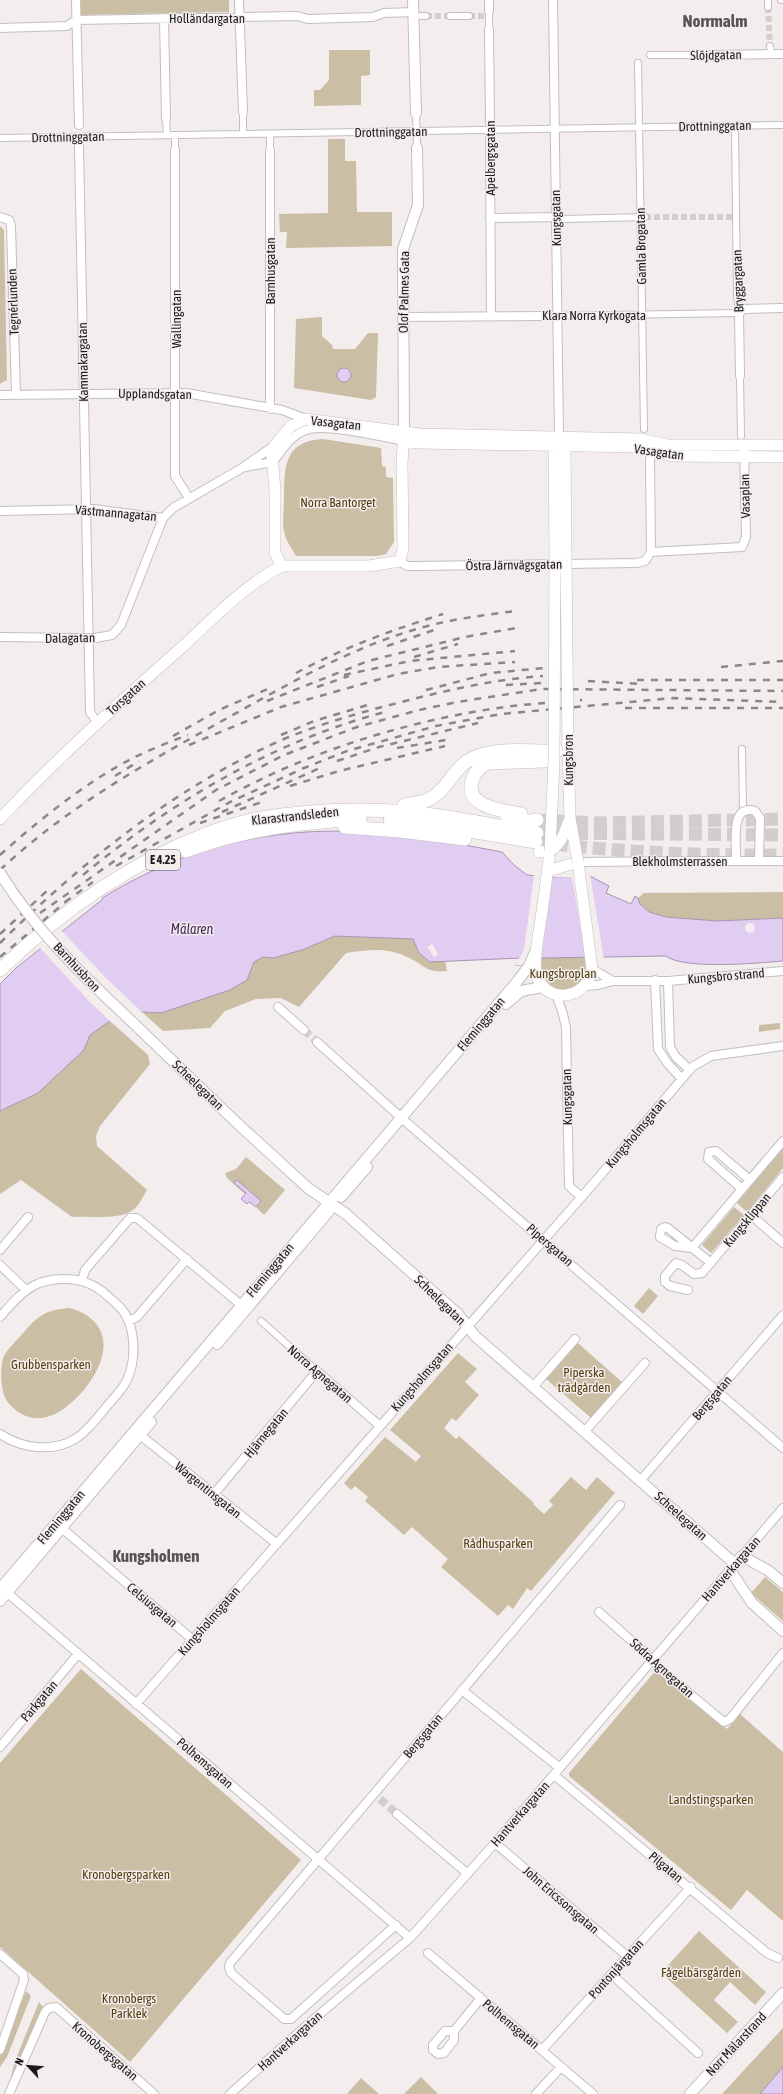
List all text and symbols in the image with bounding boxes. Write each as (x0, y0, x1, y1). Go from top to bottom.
street label: Holländargatan (169, 11, 245, 26)
district label: Norrmalm (683, 11, 747, 31)
street label: Slöjdgatan (690, 47, 742, 63)
street label: Drottninggatan (678, 118, 752, 134)
street label: Apelbergsgatan (483, 120, 498, 196)
street label: Drottninggatan (354, 124, 428, 140)
street label: Drottninggatan (31, 129, 105, 145)
street label: Kungsgatan (548, 190, 564, 246)
street label: Gamla Brogatan (633, 207, 649, 285)
street label: Barnhusgatan (263, 238, 278, 305)
street label: Bryggargatan (729, 249, 747, 313)
street label: Olof Palmes Gata (396, 251, 412, 333)
street label: Tegnérlunden (4, 268, 22, 336)
street label: Wallingatan (169, 290, 184, 348)
street label: Klara Norra Kyrkogata (542, 308, 646, 323)
street label: Kammakargatan (75, 322, 91, 402)
street label: Upplandsgatan (118, 386, 192, 402)
street label: Vasagatan (310, 413, 362, 433)
street label: Vasagatan (633, 441, 685, 463)
street label: Vasaplan (737, 474, 753, 518)
park label: Norra Bantorget (300, 495, 376, 510)
street label: Västmannagatan (75, 502, 157, 524)
street label: Östra Järnvägsgatan (466, 557, 562, 573)
street label: Dalagatan (45, 630, 95, 646)
street label: Torsgatan (104, 676, 148, 718)
street label: Kungsbron (561, 734, 576, 786)
street label: Klarastrandsleden (250, 804, 340, 828)
road number: E 4.25 (146, 850, 180, 870)
street label: Blekholmsterrassen (632, 854, 728, 869)
water label: Mälaren (171, 921, 214, 937)
street label: Barnhusbron (50, 939, 104, 995)
street label: Kungsbro strand (687, 965, 765, 987)
park label: Kungsbroplan (529, 966, 597, 981)
street label: Fleminggatan (454, 994, 508, 1054)
street label: Scheelegatan (169, 1057, 227, 1113)
street label: Kungsgatan (559, 1069, 575, 1125)
street label: Kungsholmsgatan (603, 1095, 669, 1171)
street label: Kungsklippan (720, 1190, 774, 1250)
street label: Pipersgatan (524, 1221, 576, 1269)
street label: Fleminggatan (243, 1240, 297, 1300)
street label: Scheelegatan (411, 1272, 469, 1328)
street label: Kungsholmsgatan (388, 1340, 456, 1414)
street label: Norra Agnegatan (285, 1342, 355, 1406)
park label: Grubbensparken (11, 1357, 91, 1372)
park label: Piperska trädgården (557, 1365, 611, 1395)
street label: Bergsgatan (689, 1373, 735, 1423)
street label: Hjärnegatan (241, 1405, 291, 1461)
street label: Wargentinsgatan (172, 1459, 244, 1521)
street label: Fleminggatan (34, 1487, 88, 1547)
street label: Scheelegatan (652, 1489, 710, 1543)
street label: Hantverkargatan (699, 1533, 763, 1605)
park label: Rådhusparken (463, 1536, 533, 1551)
district label: Kungsholmen (113, 1546, 199, 1566)
street label: Celsiusgatan (124, 1580, 180, 1630)
street label: Kungsholmsgatan (175, 1584, 243, 1658)
street label: Södra Agnegatan (627, 1635, 697, 1701)
street label: Parkgatan (17, 1677, 61, 1725)
street label: Bergsgatan (400, 1711, 446, 1761)
street label: Polhemsgatan (174, 1735, 236, 1791)
street label: Hantverkargatan (488, 1778, 552, 1850)
park label: Landstingsparken (668, 1792, 754, 1807)
street label: Pilgatan (646, 1848, 686, 1886)
street label: John Ericssonsgatan (520, 1863, 602, 1937)
park label: Kronobergsparken (82, 1867, 170, 1882)
street label: Pontonjärgatan (585, 1936, 647, 2002)
park label: Fågelbärsgården (661, 1965, 741, 1980)
park label: Kronobergs Parklek (102, 1991, 157, 2021)
street label: Polhemsgatan (480, 1996, 542, 2052)
street label: Hantverkargatan (255, 2008, 325, 2074)
street label: Norr Mälarstrand (703, 2009, 769, 2079)
street label: Kronobergsgatan (69, 2018, 141, 2084)
north arrow (8, 2046, 48, 2086)
text: N (12, 2056, 26, 2067)

